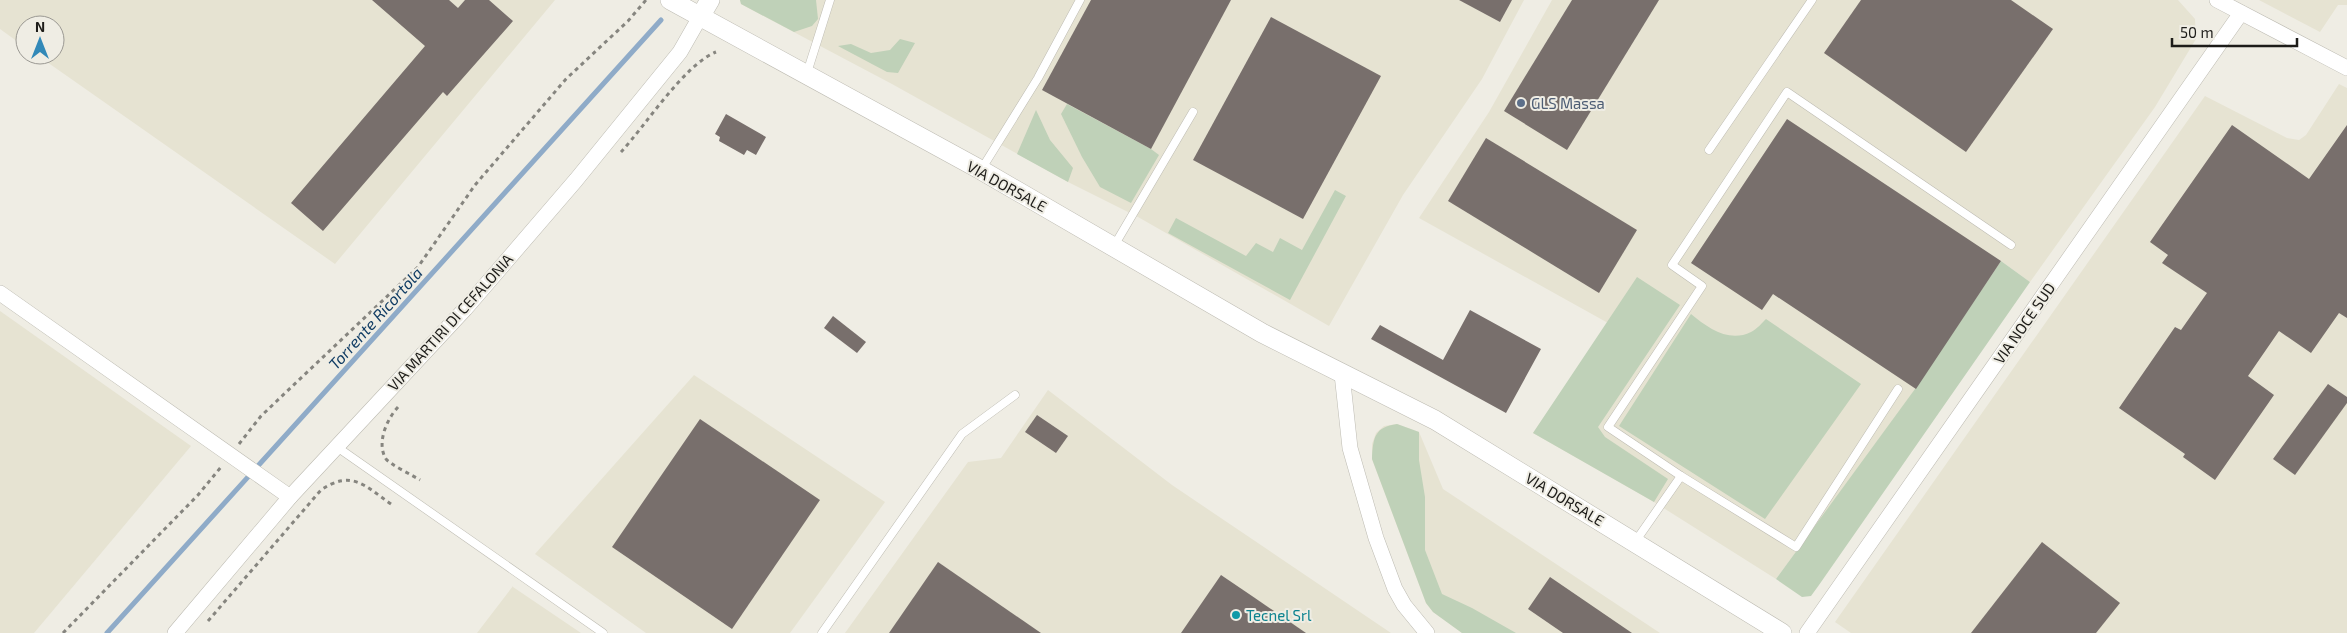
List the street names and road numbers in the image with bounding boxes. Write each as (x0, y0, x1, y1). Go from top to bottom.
street label: VIA DORSALE (964, 157, 1050, 215)
street label: VIA MARTIRI DI CEFALONIA (384, 249, 517, 394)
street label: VIA NOCE SUD (1989, 279, 2059, 367)
street label: VIA DORSALE (1522, 468, 1608, 530)

